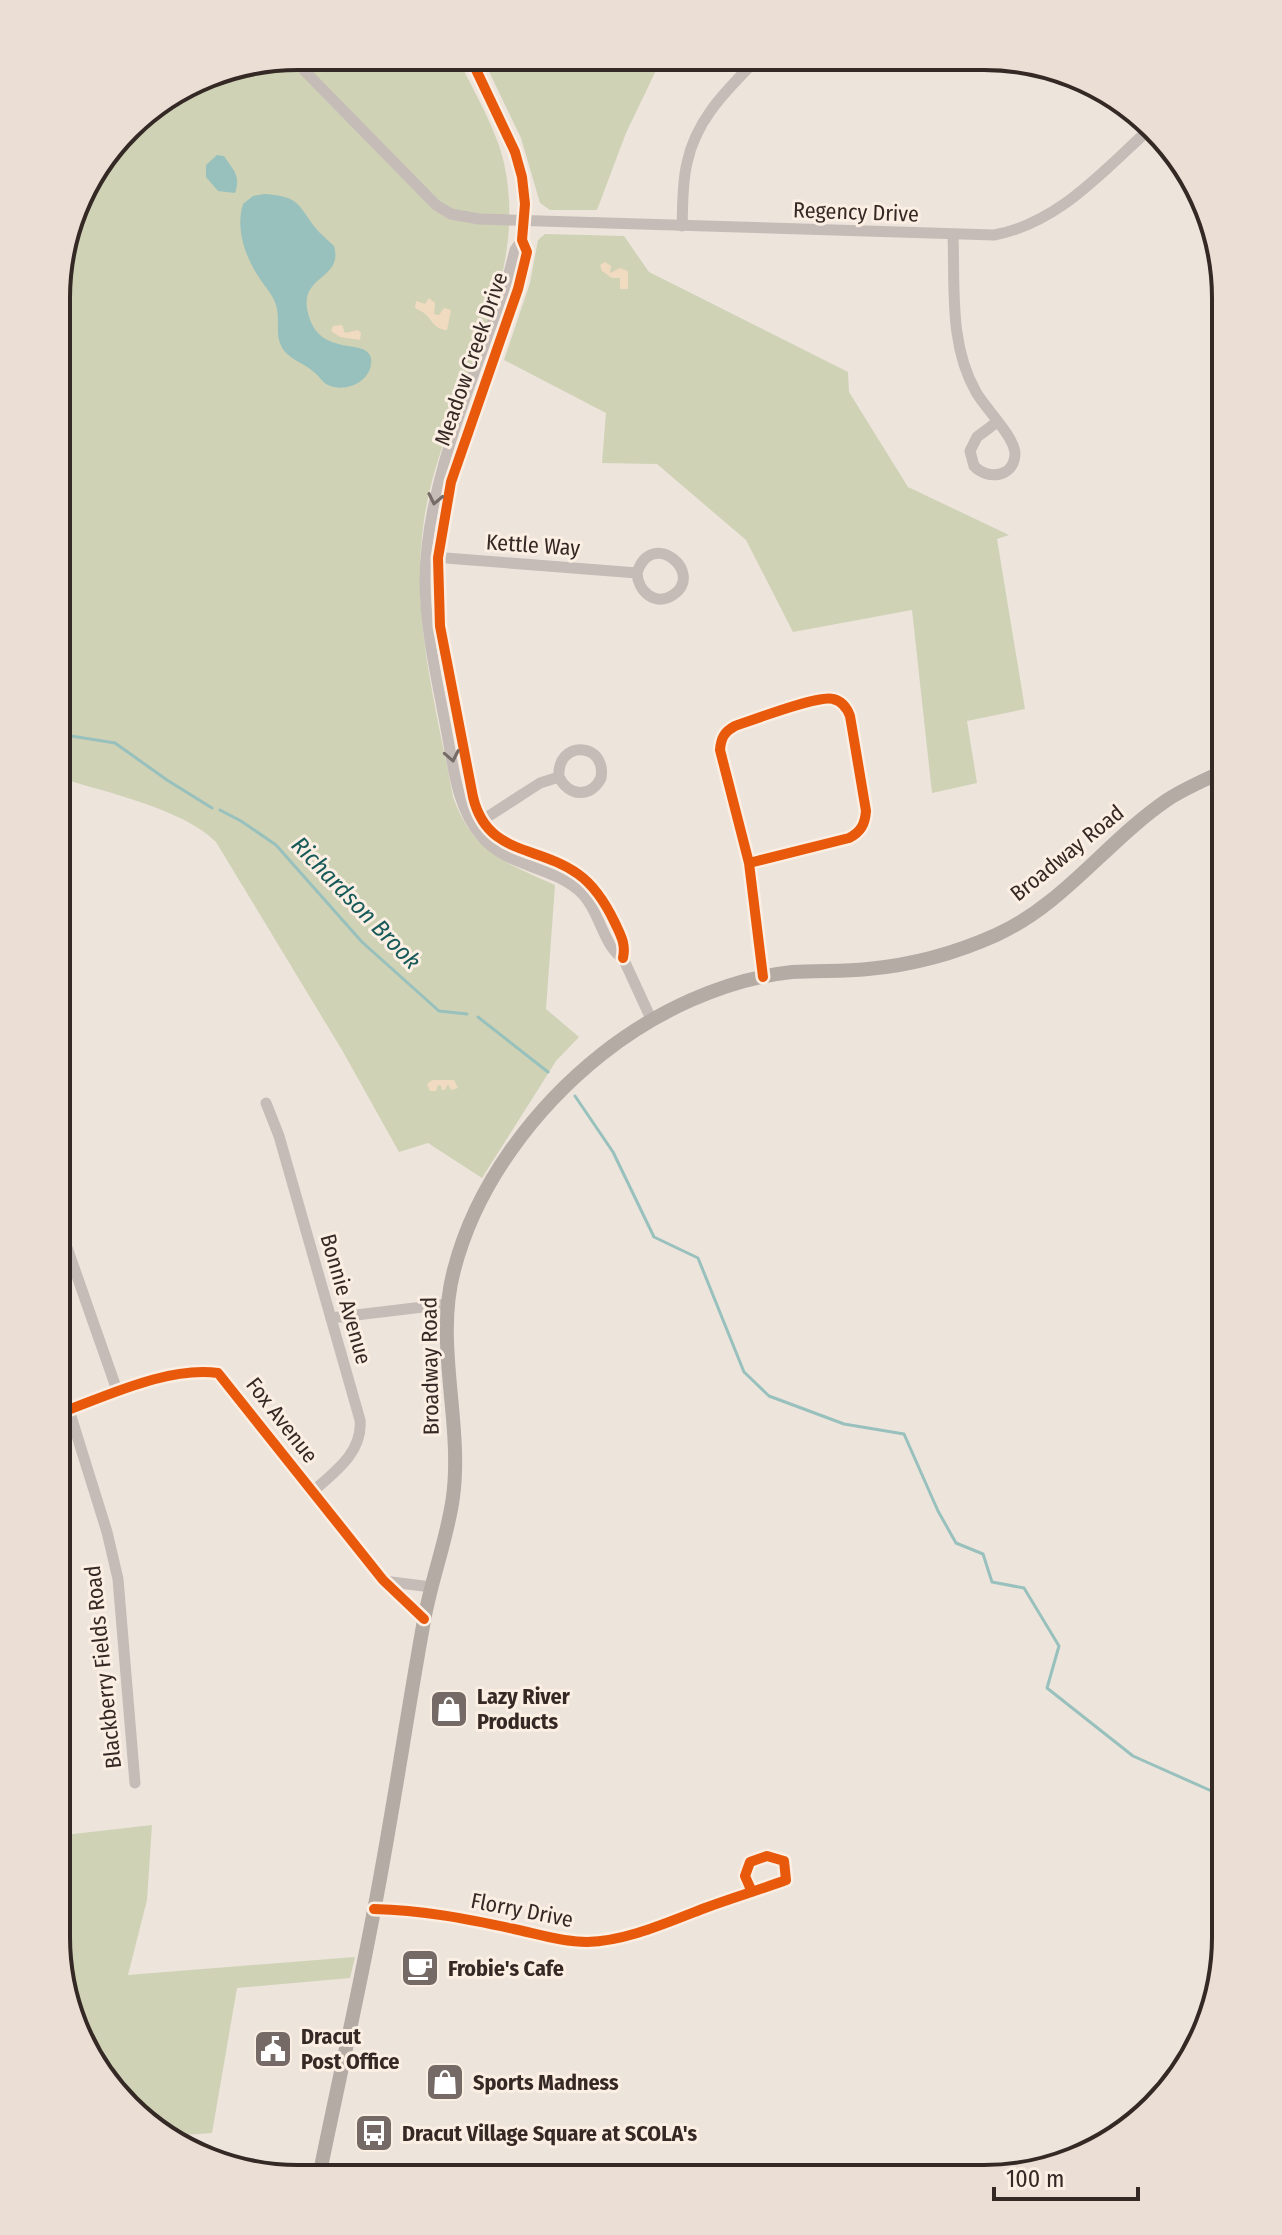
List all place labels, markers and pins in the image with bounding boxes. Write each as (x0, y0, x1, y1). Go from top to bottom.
place label: Lazy River Products (477, 1683, 571, 1735)
shop icon: Lazy River Products (428, 1688, 470, 1730)
cafe icon: Frobie's Cafe (399, 1947, 441, 1989)
place label: Frobie's Cafe (448, 1955, 564, 1982)
place label: Dracut Post Office (301, 2023, 399, 2075)
public building icon: Dracut Post Office (252, 2028, 294, 2070)
shop icon: Sports Madness (424, 2061, 466, 2103)
place label: Sports Madness (473, 2069, 619, 2096)
bus stop icon: Dracut Village Square at SCOLA's (353, 2112, 395, 2154)
place label: Dracut Village Square at SCOLA's (402, 2120, 697, 2147)

